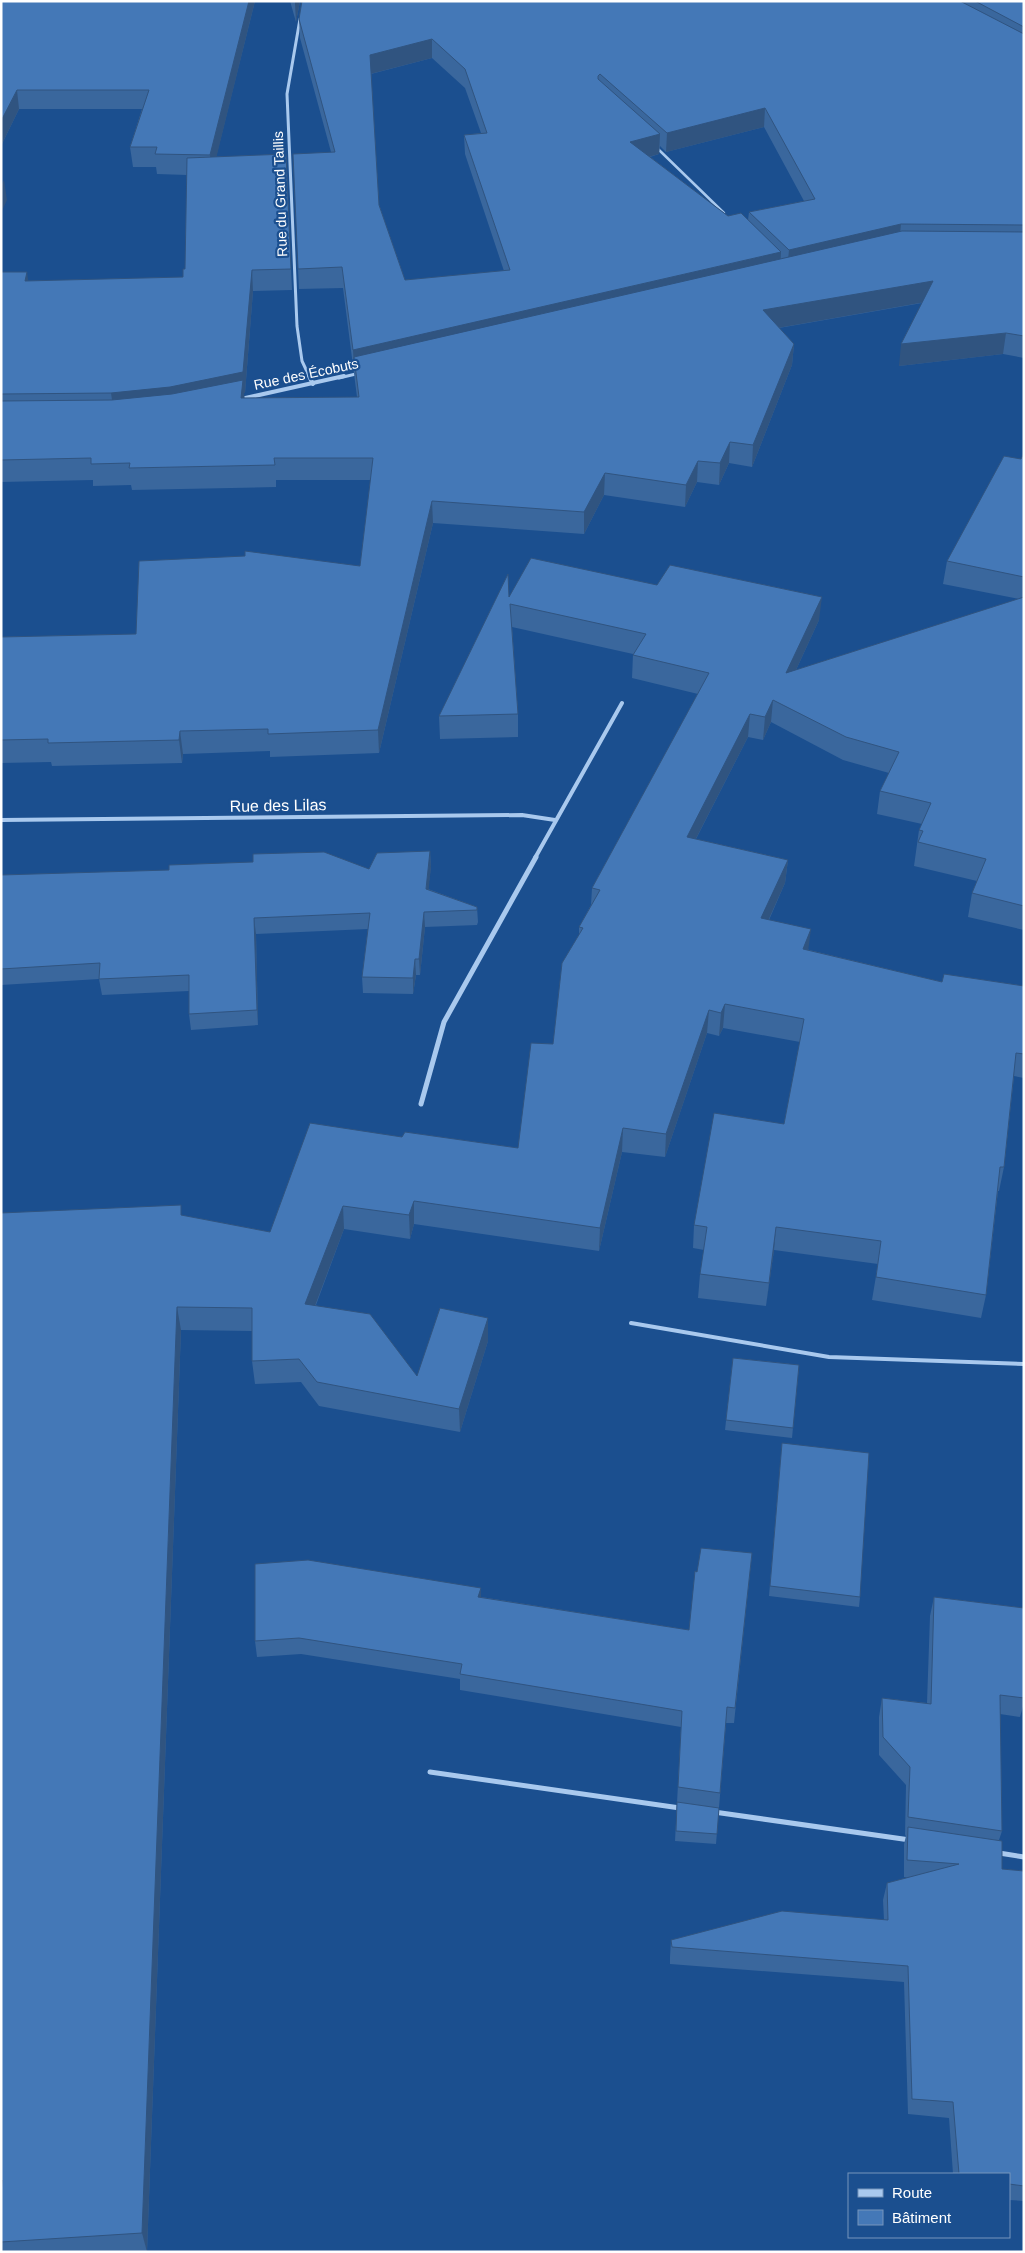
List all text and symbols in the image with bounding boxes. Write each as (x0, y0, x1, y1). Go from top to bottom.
street label: Rue du Grand Taillis (270, 131, 290, 257)
street label: Rue des Écobuts (252, 355, 360, 393)
street label: Rue des Lilas (229, 796, 327, 815)
legend (848, 2173, 1010, 2238)
text: Route (892, 2184, 932, 2201)
text: Bâtiment (892, 2209, 952, 2226)

